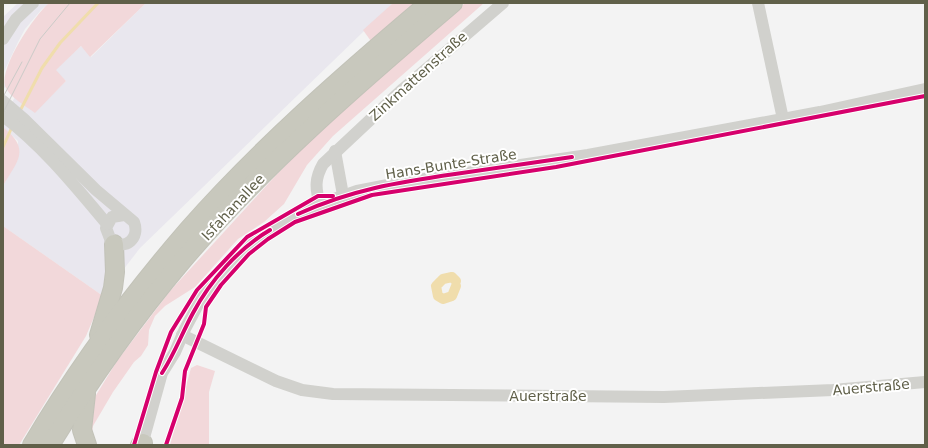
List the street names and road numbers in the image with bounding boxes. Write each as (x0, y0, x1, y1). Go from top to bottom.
street label: Zinkmattenstraße (366, 28, 470, 124)
street label: Hans-Bunte-Straße (384, 146, 518, 182)
street label: Isfahanallee (198, 171, 268, 243)
street label: Auerstraße (832, 376, 910, 398)
street label: Auerstraße (509, 388, 587, 404)

